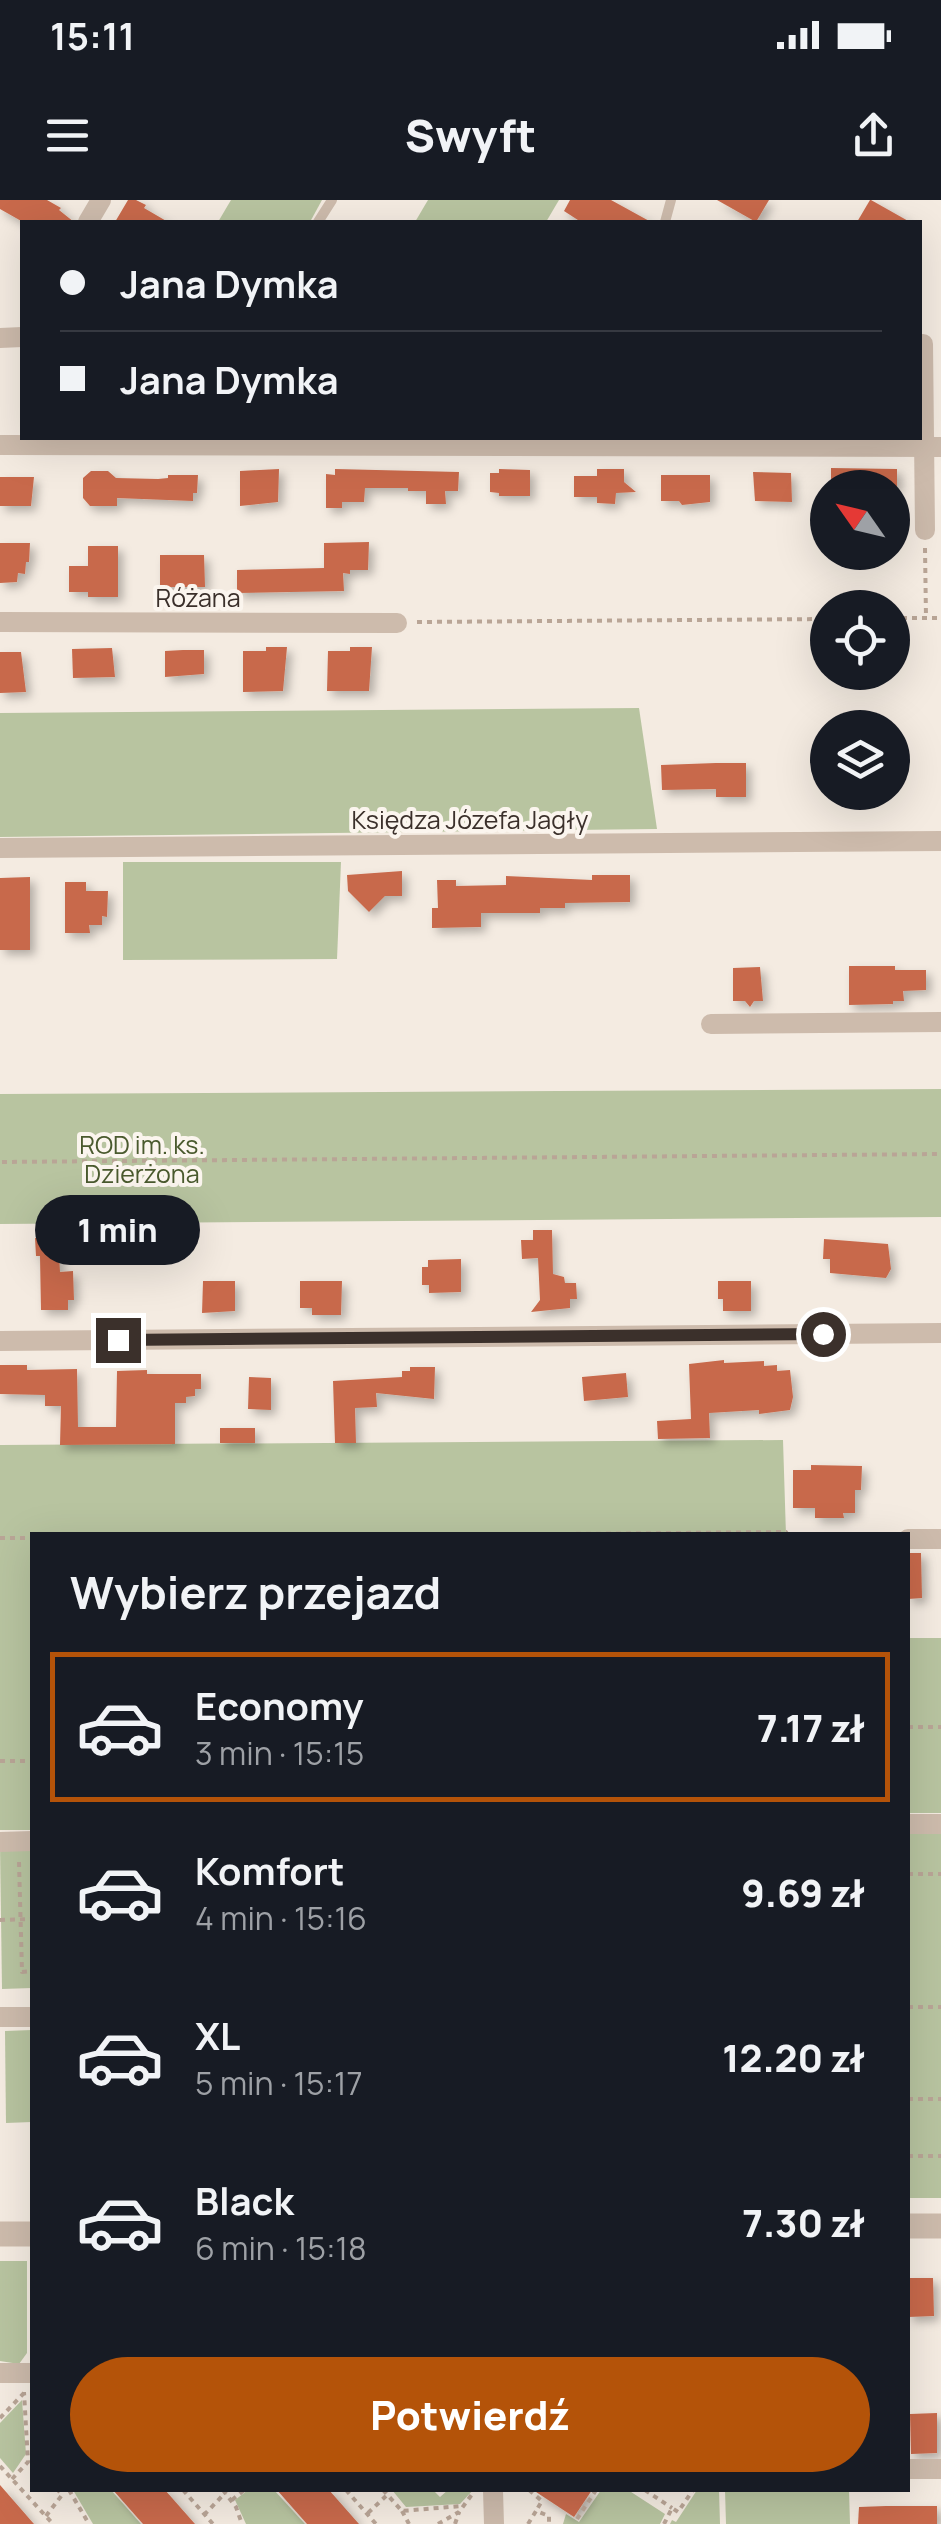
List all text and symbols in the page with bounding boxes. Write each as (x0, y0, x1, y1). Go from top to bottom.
text: 15:11 (50, 9, 135, 61)
text: Swyft (405, 104, 536, 166)
icon: menu (40, 108, 95, 163)
icon: share (846, 108, 901, 163)
text: Jana Dymka (120, 257, 339, 309)
text: Jana Dymka (120, 353, 339, 405)
north arrow (810, 470, 910, 570)
map controls (810, 470, 910, 810)
street label: Różana (155, 580, 241, 615)
button: locate (810, 590, 910, 690)
button: layers (810, 710, 910, 810)
street label: Księdza Józefa Jagły (351, 802, 589, 837)
park label: ROD im. ks. Dzierżona (79, 1127, 205, 1191)
callout: 1 min (36, 1195, 200, 1265)
text: 1 min (77, 1208, 158, 1252)
route start (801, 1312, 846, 1357)
route end (96, 1318, 141, 1363)
text: Wybierz przejazd (70, 1561, 441, 1623)
text: Economy (195, 1679, 364, 1731)
icon: car (75, 1682, 165, 1772)
text: 7.17 zł (757, 1701, 865, 1753)
text: 3 min · 15:15 (195, 1731, 364, 1775)
text: Komfort (195, 1844, 344, 1896)
icon: car (75, 1847, 165, 1937)
text: 9.69 zł (741, 1866, 865, 1918)
text: 4 min · 15:16 (195, 1896, 367, 1940)
text: XL (195, 2009, 240, 2061)
icon: car (75, 2012, 165, 2102)
text: 12.20 zł (722, 2031, 865, 2083)
text: 5 min · 15:17 (195, 2061, 363, 2105)
text: Black (195, 2174, 294, 2226)
icon: car (75, 2177, 165, 2267)
text: 7.30 zł (742, 2196, 865, 2248)
text: 6 min · 15:18 (195, 2226, 367, 2270)
button: Potwierdź (70, 2357, 870, 2472)

